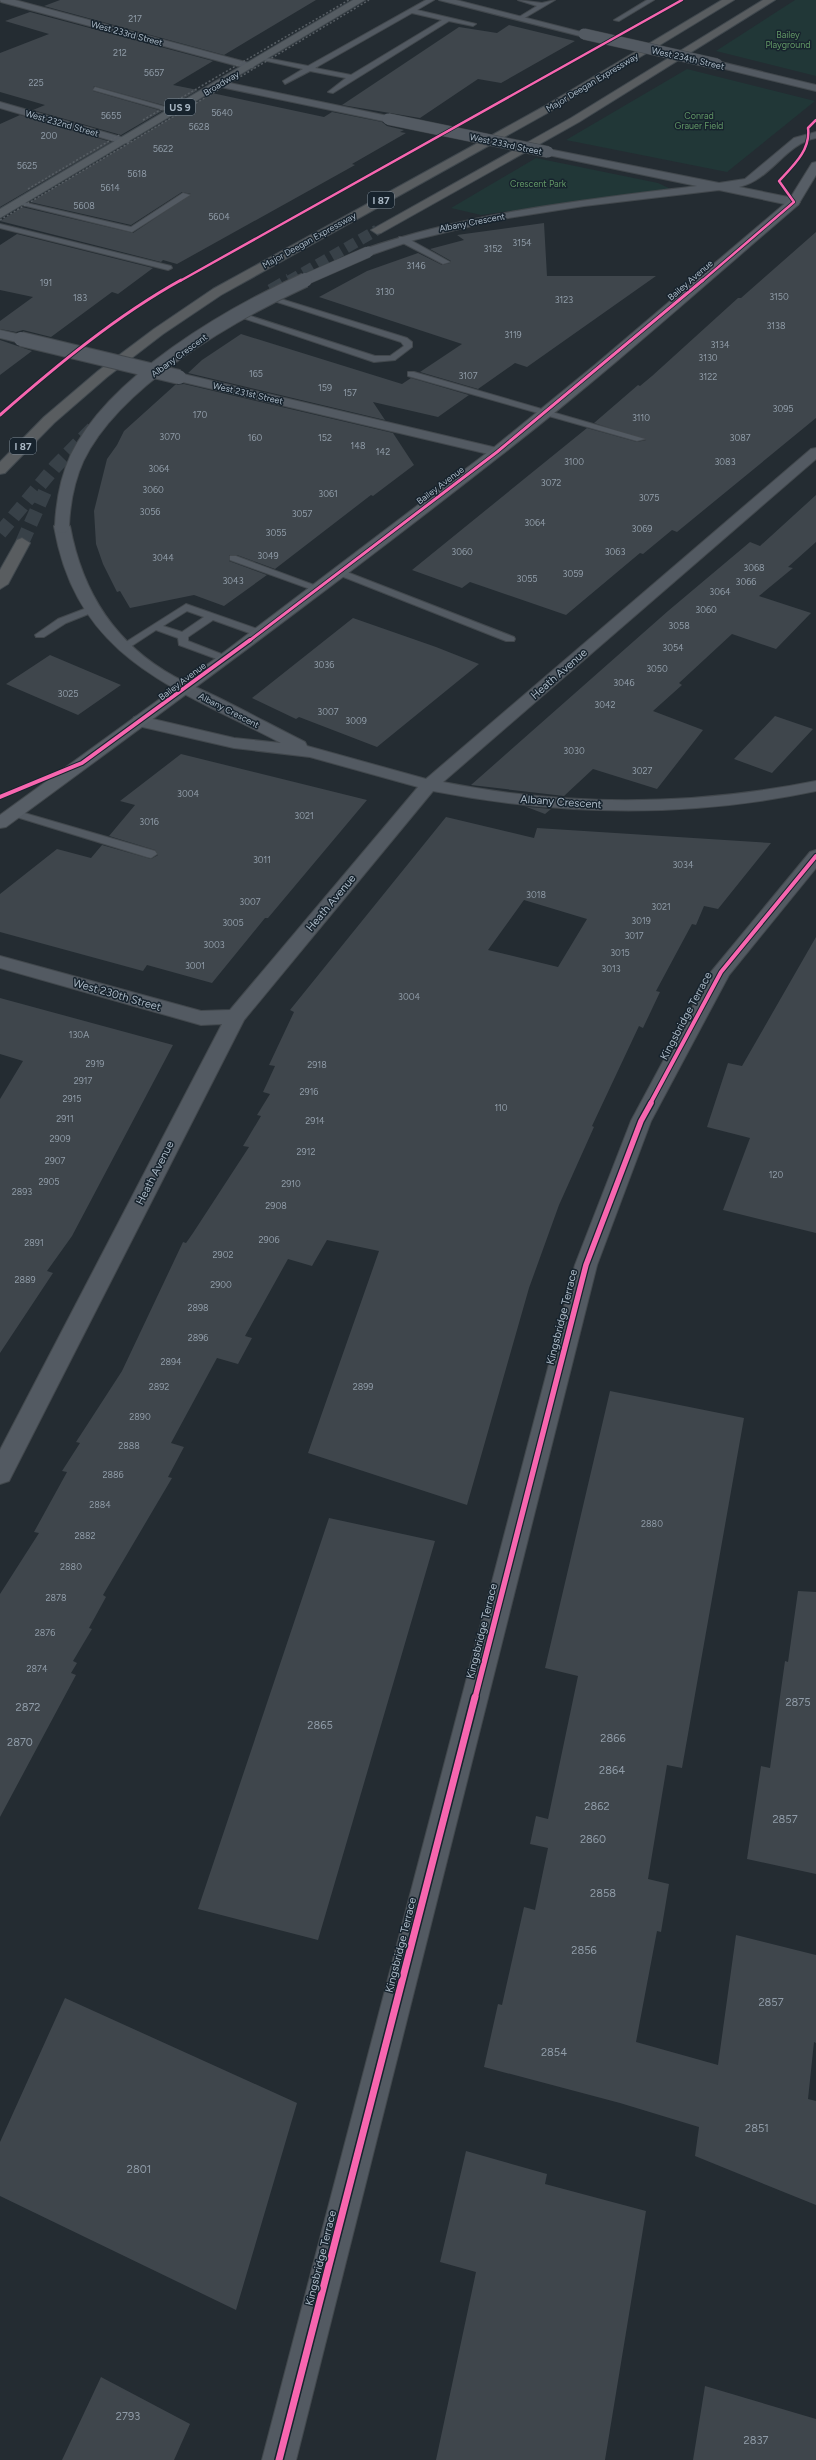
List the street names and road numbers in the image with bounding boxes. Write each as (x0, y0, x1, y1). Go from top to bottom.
street label: West 233rd Street (90, 18, 165, 48)
street label: West 234th Street (651, 44, 726, 72)
street label: Major Deegan Expressway (544, 50, 640, 114)
street label: Broadway (201, 68, 241, 98)
road number: US 9 (165, 99, 195, 115)
street label: West 232nd Street (24, 107, 100, 139)
street label: West 233rd Street (469, 131, 544, 157)
road number: I 87 (368, 192, 394, 208)
street label: Major Deegan Expressway (260, 209, 358, 270)
street label: Albany Crescent (438, 210, 506, 234)
street label: Bailey Avenue (665, 257, 715, 303)
street label: Albany Crescent (149, 331, 210, 379)
street label: West 231st Street (212, 380, 285, 407)
road number: I 87 (10, 438, 36, 454)
street label: Bailey Avenue (414, 464, 466, 506)
street label: Heath Avenue (528, 646, 590, 702)
street label: Bailey Avenue (156, 660, 208, 702)
street label: Albany Crescent (197, 690, 262, 730)
street label: Albany Crescent (520, 793, 602, 811)
street label: Heath Avenue (303, 872, 359, 934)
street label: Kingsbridge Terrace (657, 970, 715, 1062)
street label: West 230th Street (71, 976, 163, 1014)
street label: Heath Avenue (133, 1139, 177, 1207)
street label: Kingsbridge Terrace (544, 1268, 580, 1366)
street label: Kingsbridge Terrace (464, 1582, 500, 1680)
street label: Kingsbridge Terrace (383, 1896, 419, 1994)
street label: Kingsbridge Terrace (303, 2209, 339, 2307)

